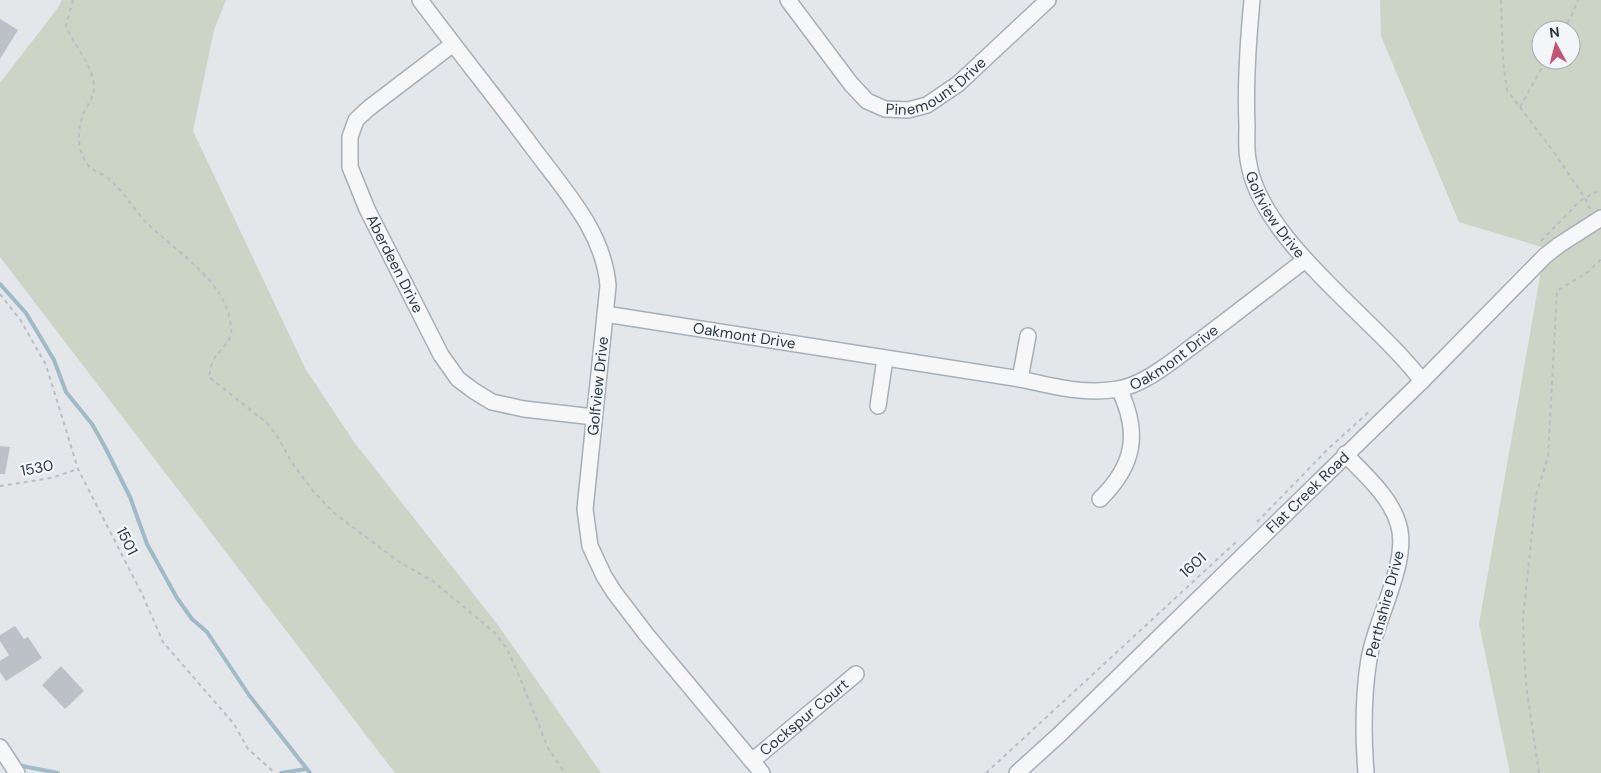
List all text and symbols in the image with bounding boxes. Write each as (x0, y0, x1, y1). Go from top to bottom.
north arrow (1531, 20, 1581, 70)
text: N (1548, 23, 1561, 42)
street label: Pinemount Drive (885, 53, 990, 120)
street label: Golfview Drive (1241, 169, 1310, 262)
street label: Aberdeen Drive (361, 211, 428, 316)
street label: Oakmont Drive (692, 318, 797, 354)
street label: Oakmont Drive (1126, 320, 1222, 395)
street label: Golfview Drive (583, 336, 613, 436)
street label: Flat Creek Road (1262, 447, 1354, 538)
street label: 1530 (19, 455, 55, 481)
street label: 1501 (112, 524, 142, 558)
street label: 1601 (1176, 548, 1210, 582)
street label: Perthshire Drive (1361, 548, 1409, 660)
street label: Cockspur Court (755, 674, 853, 760)

